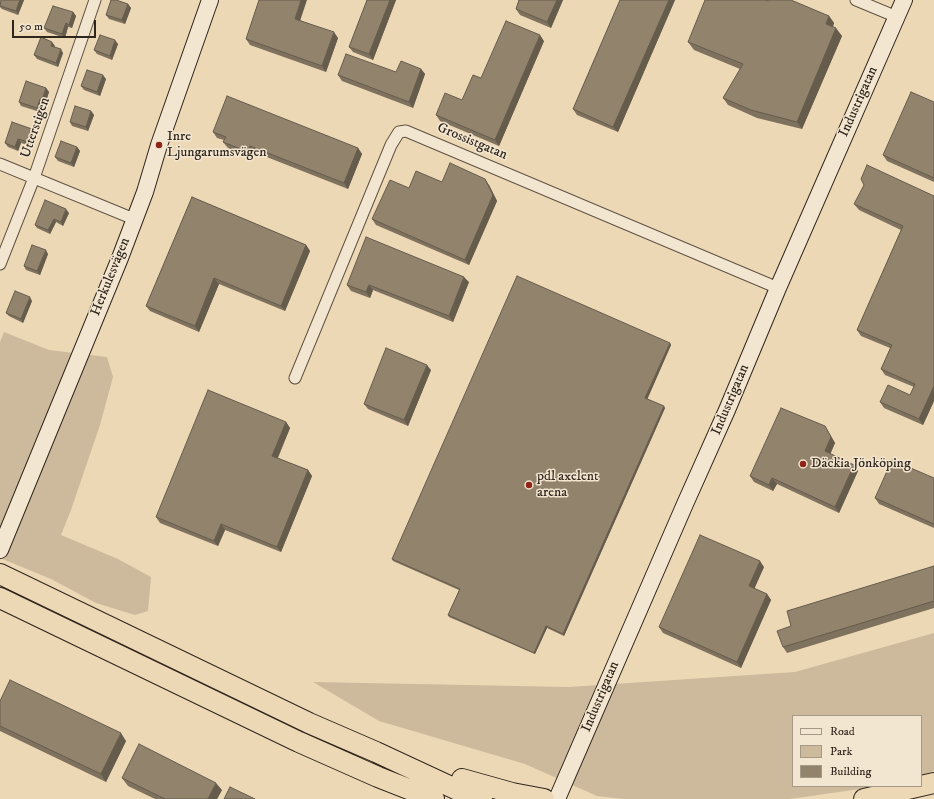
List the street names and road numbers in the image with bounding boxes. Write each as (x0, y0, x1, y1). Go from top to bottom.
street label: Industrigatan (836, 64, 882, 140)
street label: Utterstigen (18, 95, 54, 161)
street label: Grossistgatan (434, 120, 510, 164)
street label: Herkulesvägen (88, 235, 134, 319)
street label: Industrigatan (709, 362, 753, 438)
street label: Industrigatan (579, 659, 623, 735)

